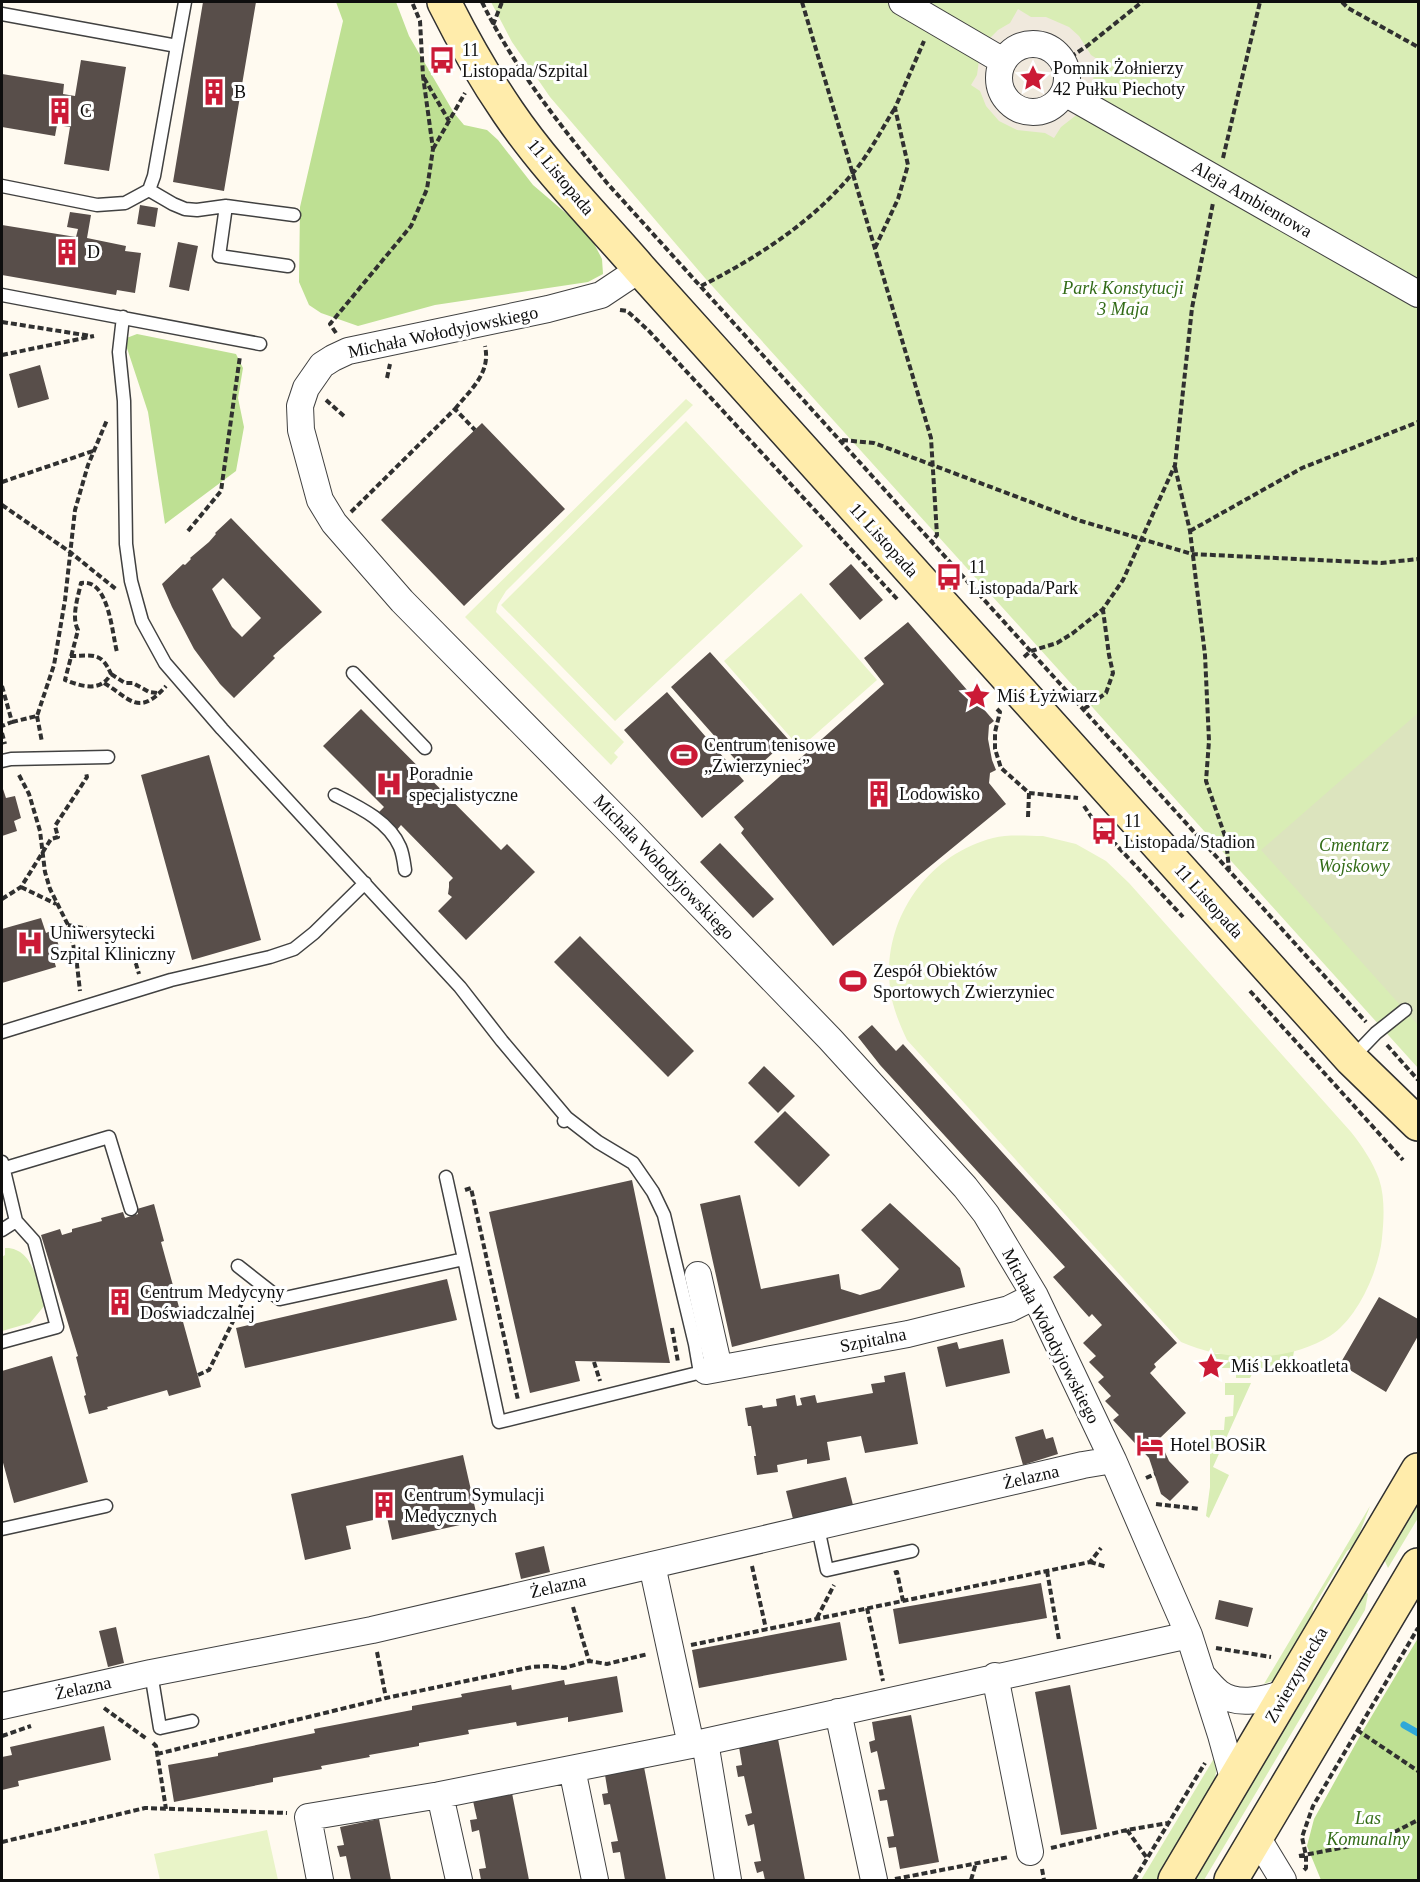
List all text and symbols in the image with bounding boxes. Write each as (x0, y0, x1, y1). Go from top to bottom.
place label: 11 Listopada/Szpital (462, 40, 588, 81)
bus stop icon: 11 Listopada/Szpital (427, 45, 457, 75)
place label: Pomnik Żołnierzy 42 Pułku Piechoty (1053, 58, 1185, 99)
place icon: Pomnik Żołnierzy 42 Pułku Piechoty (1018, 63, 1048, 93)
building icon: B (199, 77, 229, 107)
place label: B (234, 82, 246, 102)
building icon: C (45, 96, 75, 126)
place label: C (80, 101, 92, 121)
street label: 11 Listopada (524, 135, 598, 219)
street label: Aleja Ambientowa (1188, 156, 1316, 242)
building icon: D (52, 237, 82, 267)
place label: D (87, 242, 100, 262)
park label: Park Konstytucji 3 Maja (1061, 278, 1184, 319)
street label: Michała Wołodyjowskiego (346, 302, 540, 362)
street label: 11 Listopada (846, 499, 922, 581)
place label: 11 Listopada/Park (969, 557, 1078, 598)
bus stop icon: 11 Listopada/Park (934, 562, 964, 592)
place icon: Miś Łyżwiarz (962, 681, 992, 711)
place label: Miś Łyżwiarz (997, 686, 1097, 706)
place label: Centrum tenisowe „Zwierzyniec” (704, 735, 835, 776)
sports icon: Centrum tenisowe „Zwierzyniec” (669, 740, 699, 770)
place label: Poradnie specjalistyczne (409, 764, 518, 805)
hospital icon: Poradnie specjalistyczne (374, 769, 404, 799)
building icon: Lodowisko (864, 779, 894, 809)
place label: Lodowisko (899, 784, 980, 804)
street label: Michała Wołodyjowskiego (590, 790, 738, 944)
place label: 11 Listopada/Stadion (1124, 811, 1255, 852)
bus stop icon: 11 Listopada/Stadion (1089, 816, 1119, 846)
park label: Cmentarz Wojskowy (1318, 835, 1390, 876)
street label: 11 Listopada (1171, 860, 1247, 942)
place label: Uniwersytecki Szpital Kliniczny (50, 923, 175, 964)
hospital icon: Uniwersytecki Szpital Kliniczny (15, 928, 45, 958)
place label: Zespół Obiektów Sportowych Zwierzyniec (873, 961, 1054, 1002)
sports icon: Zespół Obiektów Sportowych Zwierzyniec (838, 966, 868, 996)
street label: Michała Wołodyjowskiego (998, 1245, 1104, 1427)
place label: Centrum Medycyny Doświadczalnej (140, 1282, 284, 1323)
building icon: Centrum Medycyny Doświadczalnej (105, 1287, 135, 1317)
street label: Szpitalna (838, 1324, 908, 1356)
place icon: Miś Lekkoatleta (1196, 1351, 1226, 1381)
place label: Miś Lekkoatleta (1231, 1356, 1348, 1376)
hotel icon: Hotel BOSiR (1135, 1430, 1165, 1460)
place label: Hotel BOSiR (1170, 1435, 1267, 1455)
street label: Żelazna (1001, 1461, 1061, 1493)
place label: Centrum Symulacji Medycznych (404, 1485, 544, 1526)
building icon: Centrum Symulacji Medycznych (369, 1490, 399, 1520)
street label: Żelazna (528, 1570, 588, 1602)
street label: Zwierzyniecka (1261, 1624, 1331, 1726)
street label: Żelazna (53, 1672, 113, 1704)
park label: Las Komunalny (1326, 1808, 1410, 1849)

